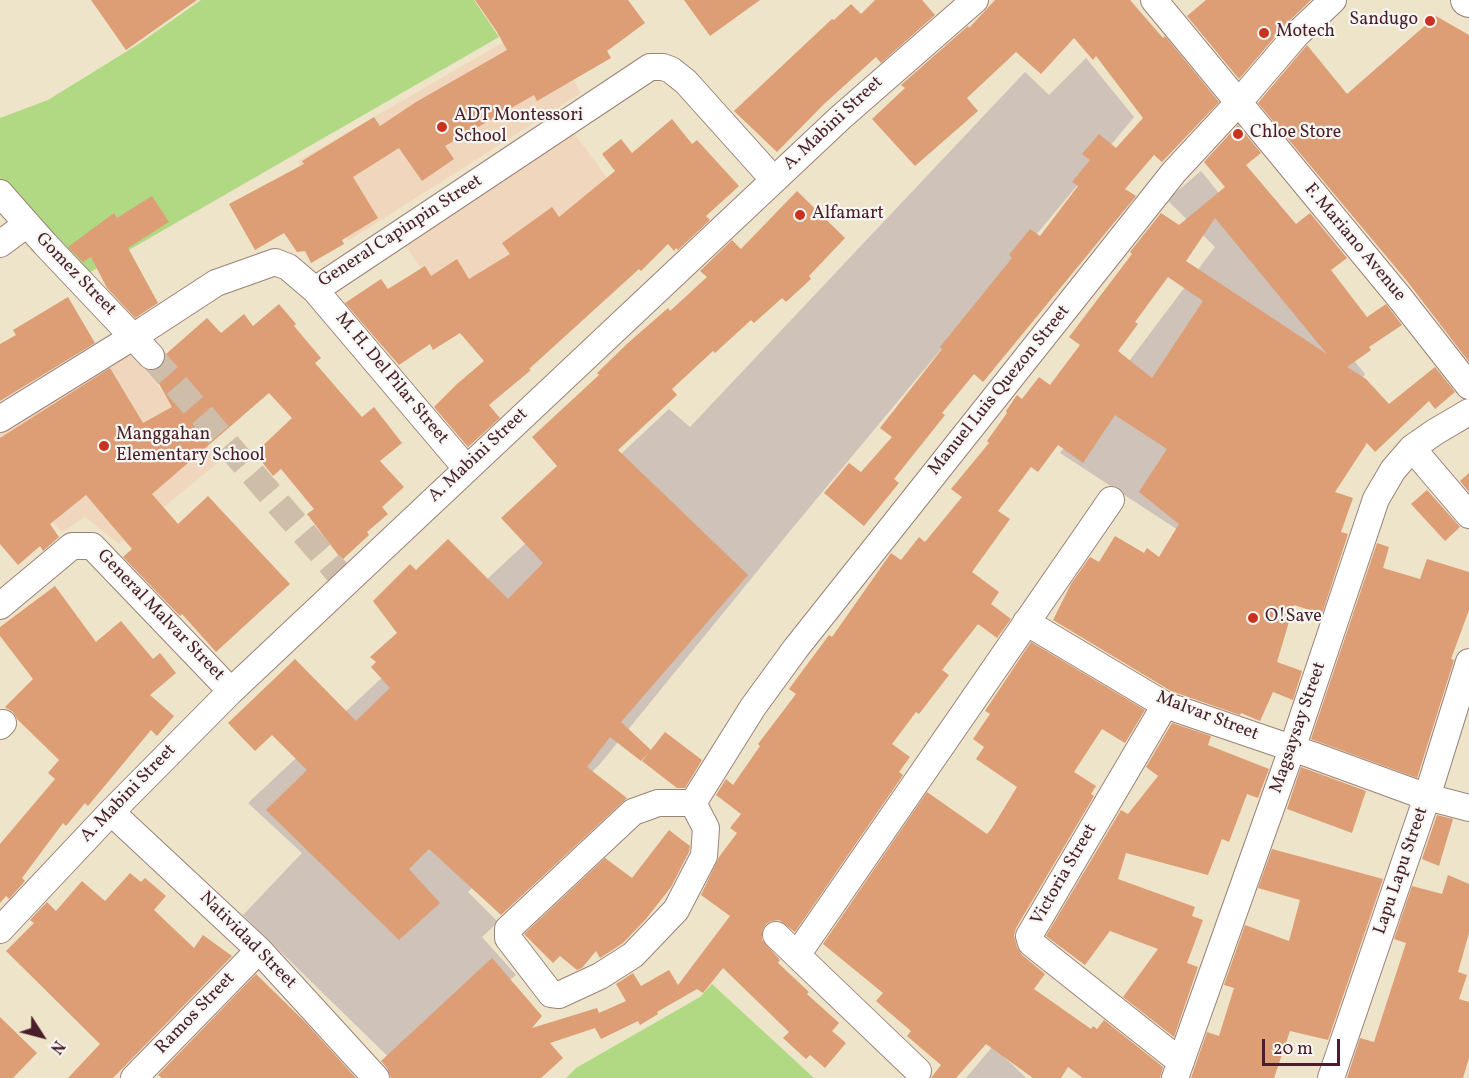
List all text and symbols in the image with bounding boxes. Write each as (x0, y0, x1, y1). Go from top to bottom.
place label: Sandugo (1349, 10, 1418, 32)
marker: Sandugo (1423, 14, 1437, 28)
place label: Motech (1276, 22, 1335, 44)
marker: Motech (1257, 26, 1271, 40)
street label: A. Mabini Street (780, 72, 888, 176)
place label: ADT Montessori School (454, 106, 583, 148)
marker: ADT Montessori School (435, 120, 449, 134)
place label: Chloe Store (1250, 123, 1341, 145)
marker: Chloe Store (1231, 127, 1245, 141)
street label: General Capinpin Street (315, 171, 487, 293)
street label: F. Mariano Avenue (1298, 180, 1410, 306)
place label: Alfamart (812, 204, 884, 226)
marker: Alfamart (793, 208, 807, 222)
street label: Gomez Street (30, 229, 120, 321)
street label: Manuel Luis Quezon Street (925, 301, 1075, 481)
street label: M. H. Del Pilar Street (330, 309, 452, 449)
street label: A. Mabini Street (425, 404, 533, 508)
place label: Manggahan Elementary School (116, 425, 265, 468)
marker: Manggahan Elementary School (97, 439, 111, 453)
street label: General Malvar Street (92, 546, 228, 686)
place label: O!Save (1265, 607, 1322, 629)
marker: O!Save (1246, 611, 1260, 625)
street label: Magsaysay Street (1266, 660, 1332, 796)
street label: Malvar Street (1153, 688, 1261, 746)
street label: A. Mabini Street (77, 740, 181, 848)
street label: Lapu Lapu Street (1370, 804, 1434, 938)
street label: Victoria Street (1027, 821, 1103, 929)
street label: Natividad Street (194, 888, 300, 994)
street label: Ramos Street (152, 969, 240, 1059)
north arrow (12, 1006, 72, 1066)
scale bar (1265, 1027, 1343, 1065)
text: N (44, 1035, 69, 1058)
text: 20 m (1273, 1037, 1313, 1062)

